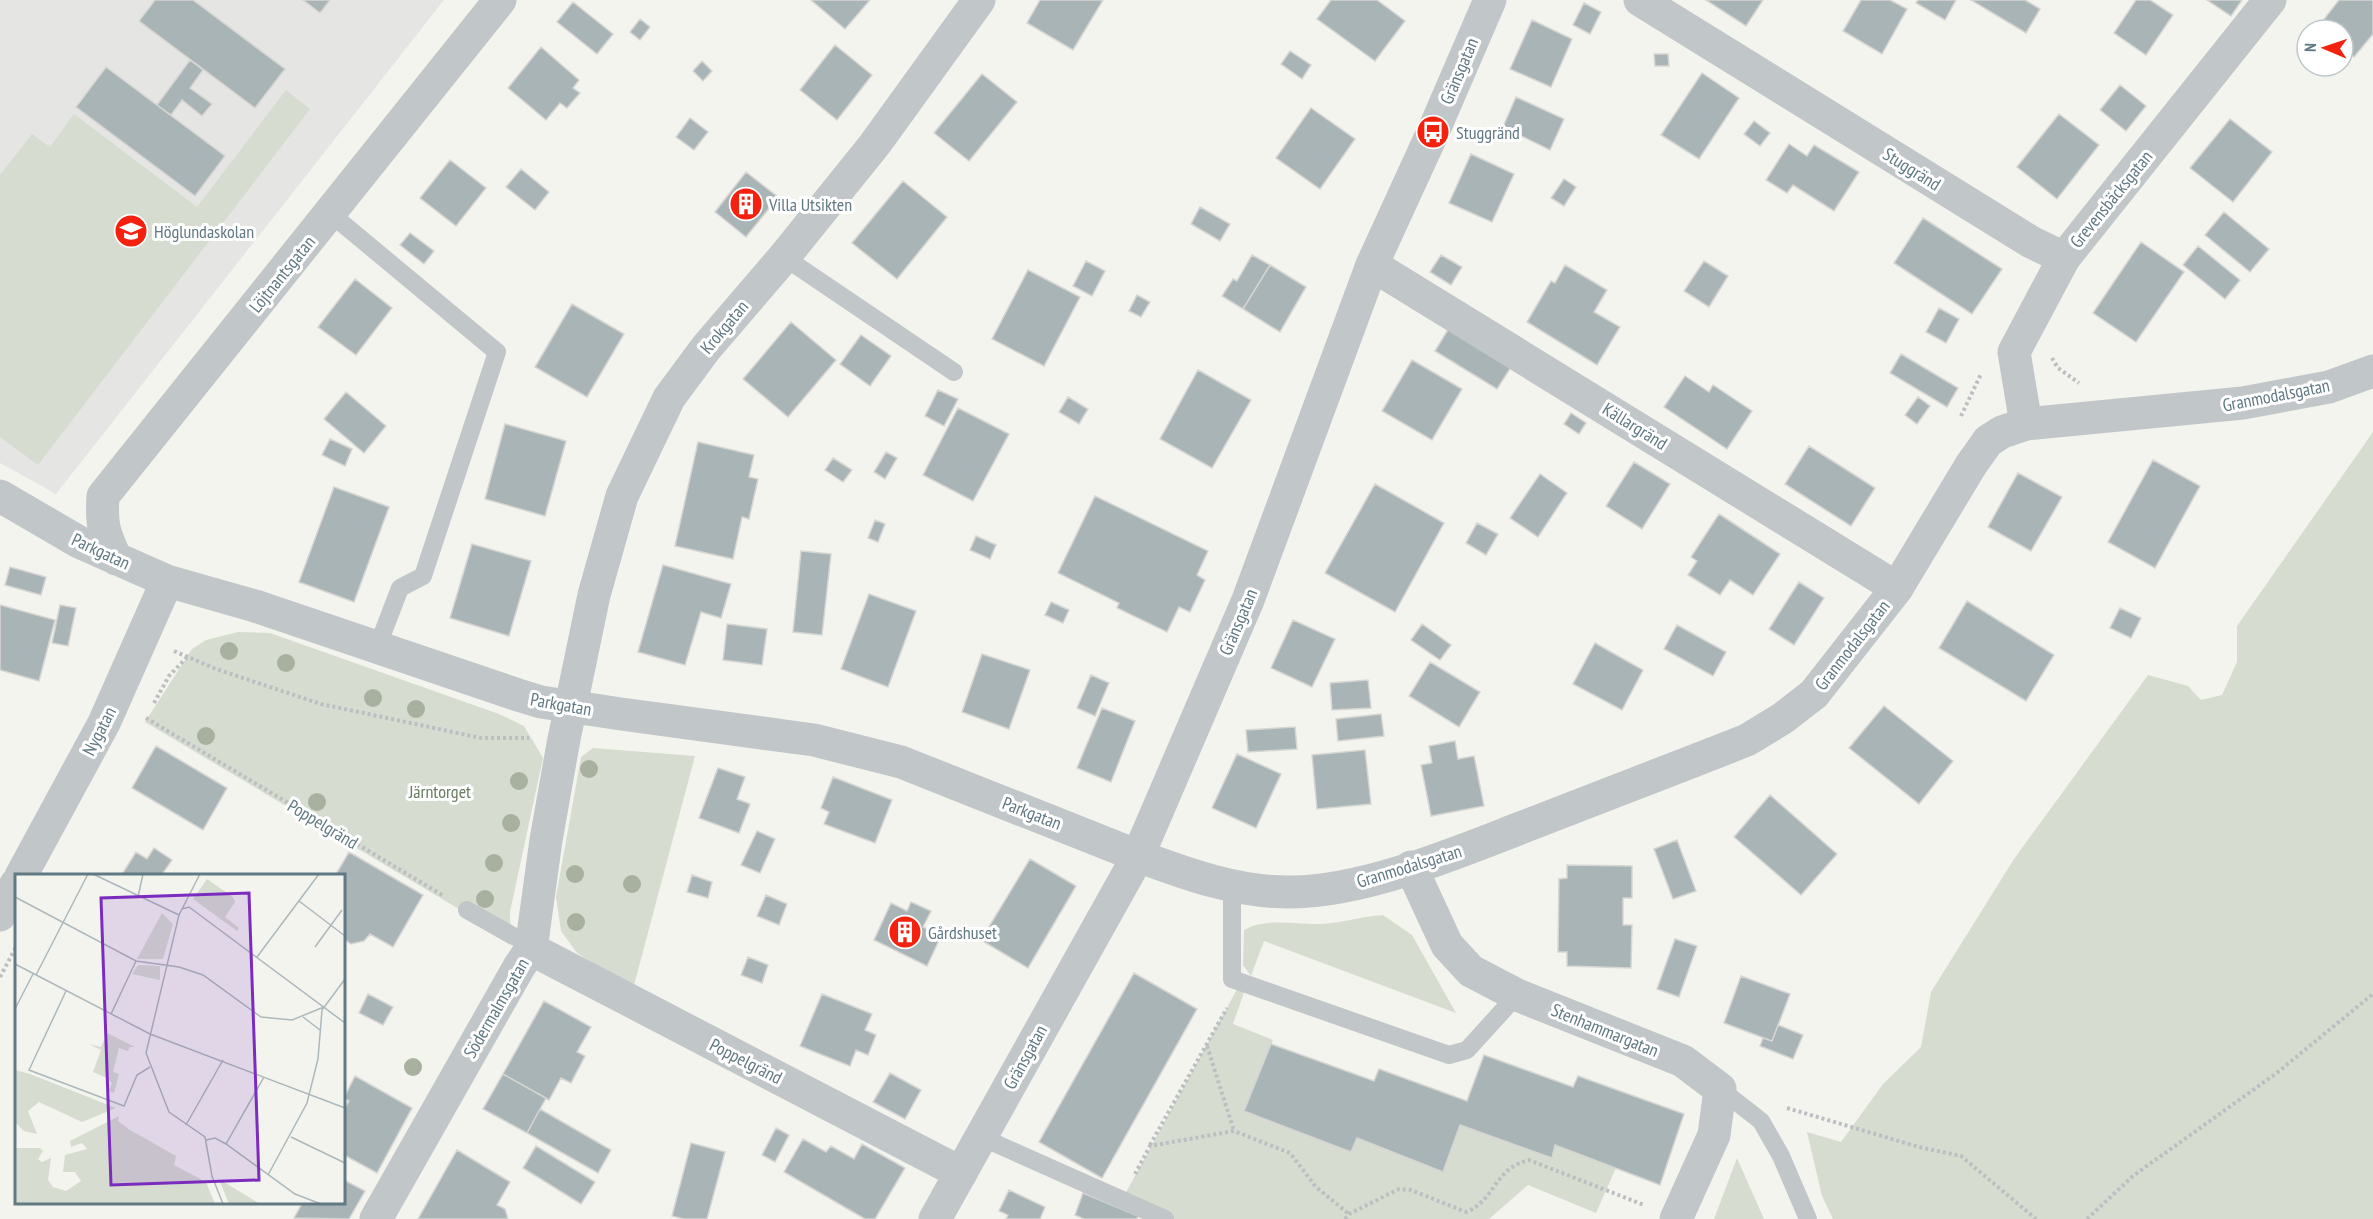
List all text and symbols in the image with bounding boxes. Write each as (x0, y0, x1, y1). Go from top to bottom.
north arrow (2295, 18, 2355, 78)
street label: Gränsgatan (1435, 34, 1483, 108)
text: N (2300, 43, 2320, 52)
bus stop icon: Stuggränd (1415, 114, 1451, 150)
place label: Stuggränd (1456, 121, 1520, 144)
street label: Stuggränd (1879, 142, 1945, 196)
street label: Grevensbäcksgatan (2065, 146, 2157, 252)
building icon: Villa Utsikten (728, 186, 764, 222)
place label: Villa Utsikten (768, 193, 852, 216)
school or university icon: Höglundaskolan (113, 213, 149, 249)
place label: Höglundaskolan (154, 220, 254, 243)
street label: Löjtnantsgatan (244, 231, 320, 317)
street label: Krokgatan (695, 295, 753, 359)
street label: Granmodalsgatan (2220, 373, 2332, 417)
street label: Källargränd (1598, 397, 1672, 455)
street label: Parkgatan (68, 528, 134, 574)
street label: Gränsgatan (1214, 585, 1262, 659)
street label: Granmodalsgatan (1809, 595, 1895, 695)
street label: Parkgatan (529, 687, 593, 721)
street label: Nygatan (77, 703, 121, 759)
park label: Järntorget (408, 780, 471, 803)
street label: Parkgatan (999, 791, 1065, 835)
street label: Poppelgränd (284, 794, 362, 854)
street label: Granmodalsgatan (1354, 839, 1464, 893)
inset map (15, 874, 345, 1204)
building icon: Gårdshuset (887, 914, 923, 950)
place label: Gårdshuset (928, 921, 997, 944)
street label: Södermalmsgatan (458, 954, 534, 1062)
street label: Stenhammargatan (1548, 998, 1662, 1062)
street label: Gränsgatan (998, 1021, 1052, 1093)
street label: Poppelgränd (706, 1033, 786, 1089)

